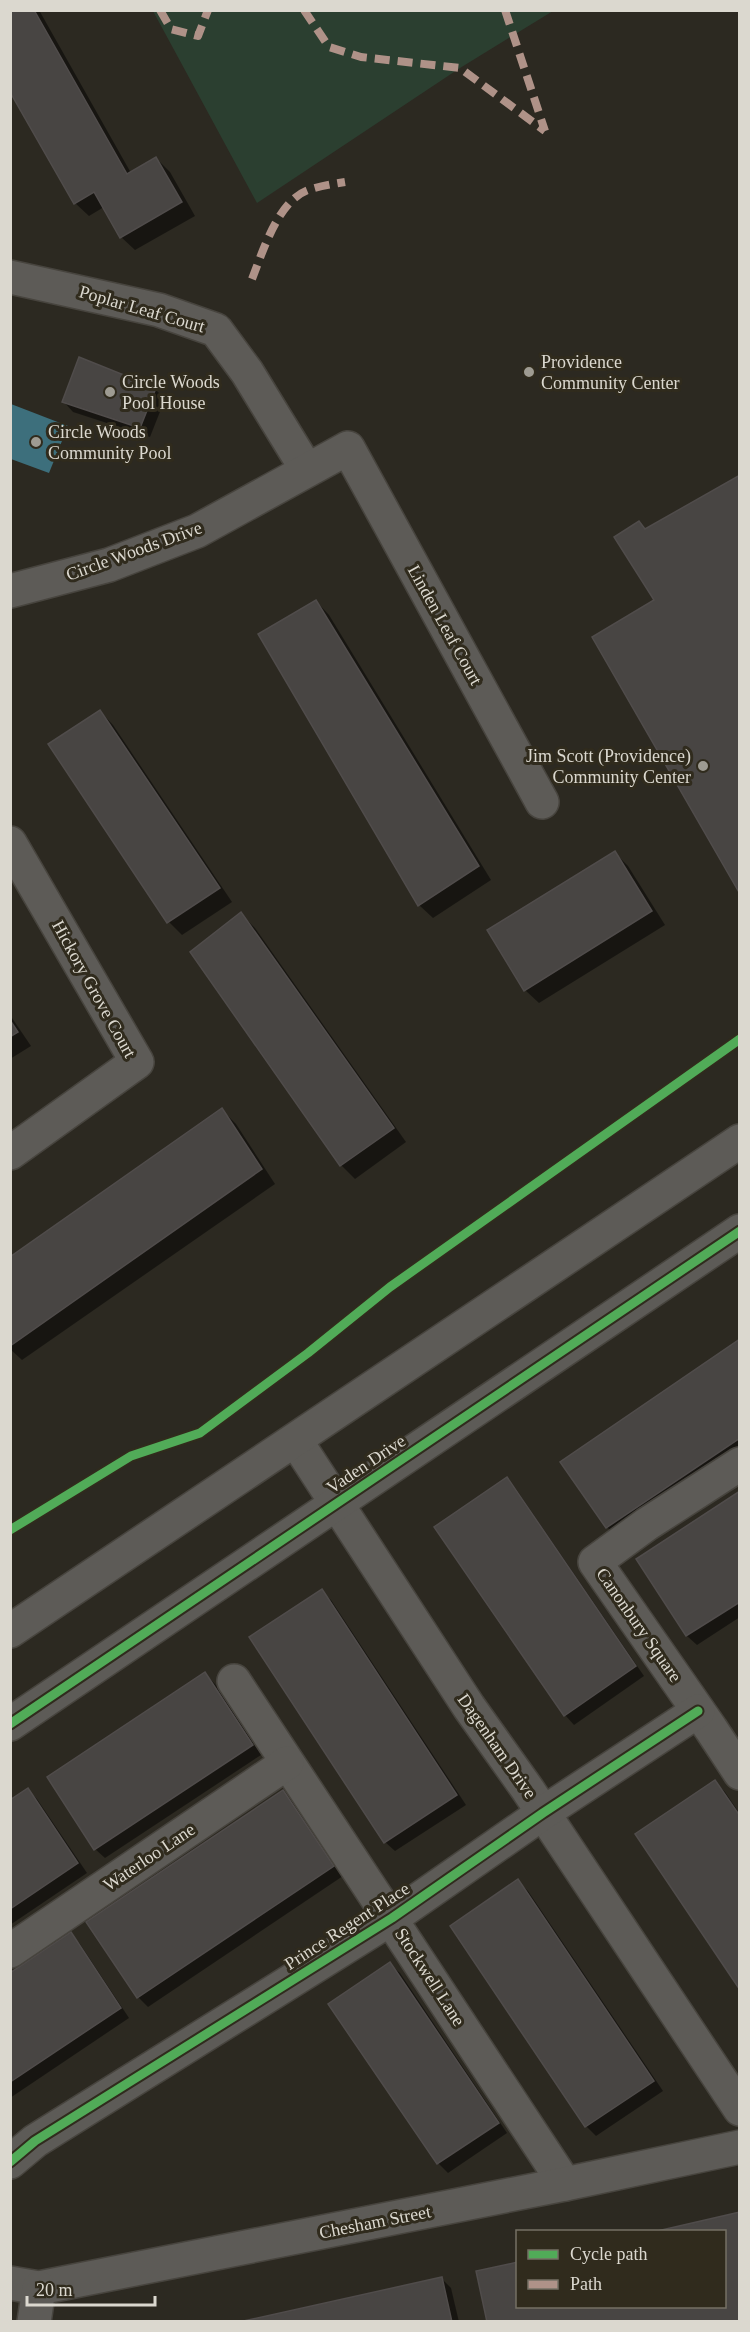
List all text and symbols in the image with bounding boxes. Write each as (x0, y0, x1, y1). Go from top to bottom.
street label: Poplar Leaf Court (77, 281, 207, 337)
place label: Providence Community Center (541, 352, 680, 393)
marker: Providence Community Center (522, 365, 536, 379)
place label: Circle Woods Pool House (122, 372, 220, 413)
marker: Circle Woods Pool House (103, 385, 117, 399)
place label: Circle Woods Community Pool (48, 422, 172, 463)
marker: Circle Woods Community Pool (29, 435, 43, 449)
street label: Circle Woods Drive (63, 517, 205, 585)
street label: Linden Leaf Court (404, 562, 486, 688)
place label: Jim Scott (Providence) Community Center (526, 746, 691, 787)
marker: Jim Scott (Providence) Community Center (696, 759, 710, 773)
street label: Hickory Grove Court (48, 917, 140, 1061)
street label: Vaden Drive (323, 1430, 409, 1498)
street label: Canonbury Square (592, 1564, 686, 1686)
street label: Dagenham Drive (453, 1690, 541, 1802)
street label: Waterloo Lane (99, 1819, 199, 1895)
street label: Prince Regent Place (281, 1878, 413, 1974)
street label: Stockwell Lane (391, 1924, 469, 2030)
street label: Chesham Street (317, 2201, 433, 2243)
legend (516, 2230, 726, 2308)
text: Cycle path (570, 2244, 647, 2264)
scale bar (27, 2269, 154, 2307)
text: Path (570, 2274, 602, 2294)
text: 20 m (36, 2280, 73, 2300)

